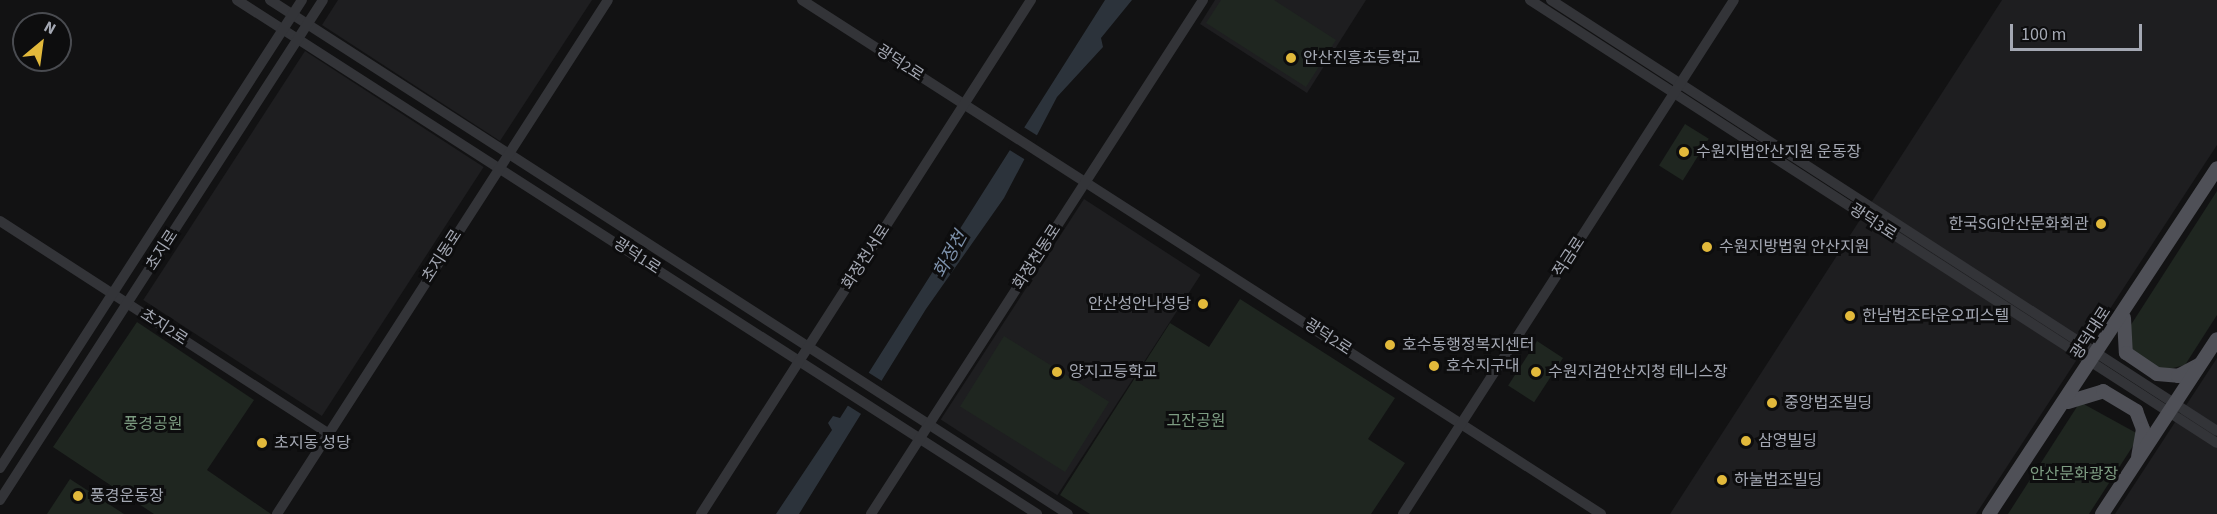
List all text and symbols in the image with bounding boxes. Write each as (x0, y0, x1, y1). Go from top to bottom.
north arrow (12, 12, 72, 72)
scale bar (2013, 12, 2145, 50)
text: N (40, 16, 60, 40)
text: 100 m (2021, 22, 2066, 47)
street label: 광덕2로 (873, 41, 927, 85)
place label: 안산진흥초등학교 (1303, 48, 1421, 68)
marker: 안산진흥초등학교 (1284, 51, 1298, 65)
place label: 수원지법안산지원 운동장 (1696, 142, 1861, 162)
marker: 수원지법안산지원 운동장 (1677, 145, 1691, 159)
street label: 광덕3로 (1846, 200, 1900, 244)
place label: 한국SGI안산문화회관 (1949, 214, 2089, 234)
marker: 한국SGI안산문화회관 (2094, 217, 2108, 231)
street label: 화정천서로 (838, 221, 894, 293)
street label: 화정천동로 (1009, 221, 1065, 293)
street label: 초지로 (142, 226, 182, 274)
street label: 초지동로 (418, 226, 466, 286)
water label: 화정천 (930, 228, 972, 282)
street label: 적금로 (1549, 233, 1589, 281)
street label: 광덕1로 (610, 234, 664, 278)
place label: 수원지방법원 안산지원 (1719, 237, 1869, 257)
marker: 수원지방법원 안산지원 (1700, 240, 1714, 254)
place label: 안산성안나성당 (1088, 294, 1191, 314)
marker: 안산성안나성당 (1196, 297, 1210, 311)
street label: 광덕대로 (2067, 303, 2115, 363)
street label: 초지2로 (137, 305, 191, 349)
place label: 한남법조타운오피스텔 (1862, 306, 2009, 326)
marker: 한남법조타운오피스텔 (1843, 309, 1857, 323)
street label: 광덕2로 (1301, 315, 1355, 359)
place label: 호수동행정복지센터 (1402, 335, 1534, 355)
marker: 호수동행정복지센터 (1383, 338, 1397, 352)
place label: 호수지구대 (1446, 356, 1520, 376)
marker: 호수지구대 (1427, 359, 1441, 373)
place label: 양지고등학교 (1069, 362, 1157, 382)
place label: 수원지검안산지청 테니스장 (1548, 362, 1728, 382)
marker: 양지고등학교 (1050, 365, 1064, 379)
marker: 수원지검안산지청 테니스장 (1529, 365, 1543, 379)
place label: 중앙법조빌딩 (1784, 393, 1872, 413)
marker: 중앙법조빌딩 (1765, 396, 1779, 410)
park label: 고잔공원 (1167, 411, 1225, 431)
park label: 풍경공원 (124, 414, 182, 434)
place label: 삼영빌딩 (1758, 431, 1817, 451)
place label: 초지동 성당 (274, 433, 351, 453)
marker: 삼영빌딩 (1739, 434, 1753, 448)
marker: 초지동 성당 (255, 436, 269, 450)
park label: 안산문화광장 (2030, 464, 2118, 484)
place label: 하눌법조빌딩 (1734, 470, 1822, 490)
marker: 하눌법조빌딩 (1715, 473, 1729, 487)
place label: 풍경운동장 (90, 486, 164, 506)
marker: 풍경운동장 (71, 489, 85, 503)

